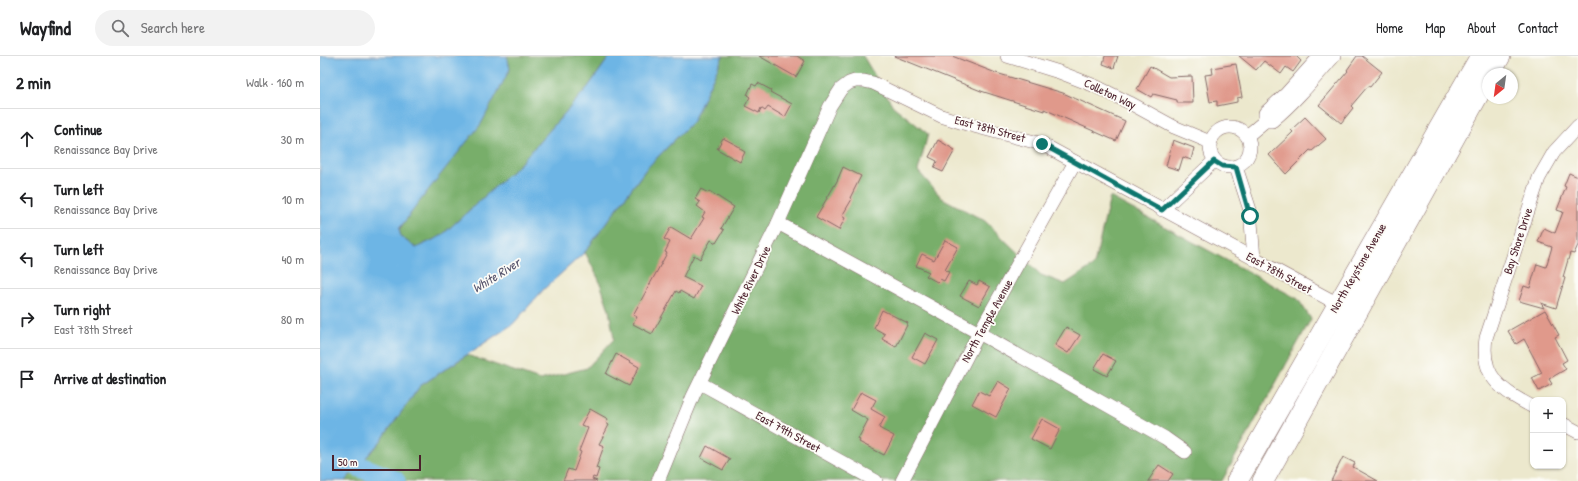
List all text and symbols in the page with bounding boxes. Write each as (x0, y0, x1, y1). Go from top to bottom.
search box (95, 10, 375, 46)
text: Wayfind (20, 15, 71, 41)
icon: search (109, 17, 131, 39)
text: Search here (141, 17, 205, 38)
text: Home (1376, 18, 1403, 37)
text: Map (1425, 18, 1445, 37)
text: About (1467, 18, 1496, 37)
text: Contact (1518, 18, 1558, 37)
north arrow (1482, 68, 1518, 104)
text: 2 min (16, 71, 51, 94)
text: Walk · 160 m (246, 73, 304, 91)
street label: Colleton Way (1081, 74, 1139, 113)
street label: East 78th Street (953, 111, 1028, 146)
text: Continue (54, 119, 102, 140)
icon: ahead (16, 128, 38, 150)
text: 30 m (281, 130, 304, 148)
route end (1033, 135, 1051, 153)
text: Renaissance Bay Drive (54, 140, 158, 158)
text: Turn left (54, 179, 104, 200)
icon: left (16, 188, 38, 210)
text: 10 m (282, 190, 304, 208)
text: Renaissance Bay Drive (54, 200, 158, 218)
street label: Bay Shore Drive (1499, 205, 1536, 276)
route start (1241, 207, 1259, 225)
street label: North Keystone Avenue (1325, 220, 1390, 316)
text: Turn left (54, 239, 104, 260)
street label: White River Drive (727, 242, 775, 317)
icon: left (16, 248, 38, 270)
street label: East 78th Street (1243, 248, 1316, 298)
text: 40 m (281, 250, 304, 268)
water label: White River (469, 252, 525, 297)
text: Renaissance Bay Drive (54, 260, 158, 278)
street label: North Temple Avenue (957, 276, 1017, 365)
text: Turn right (54, 299, 110, 320)
icon: right (16, 308, 38, 330)
text: 80 m (281, 310, 304, 328)
text: East 78th Street (54, 320, 133, 338)
icon: arrive (16, 368, 38, 390)
text: Arrive at destination (54, 368, 166, 389)
map controls (1530, 397, 1566, 469)
button: + (1530, 397, 1566, 433)
street label: East 79th Street (753, 407, 824, 457)
button: − (1530, 433, 1566, 469)
scale bar (332, 453, 421, 472)
text: 50 m (338, 455, 358, 469)

